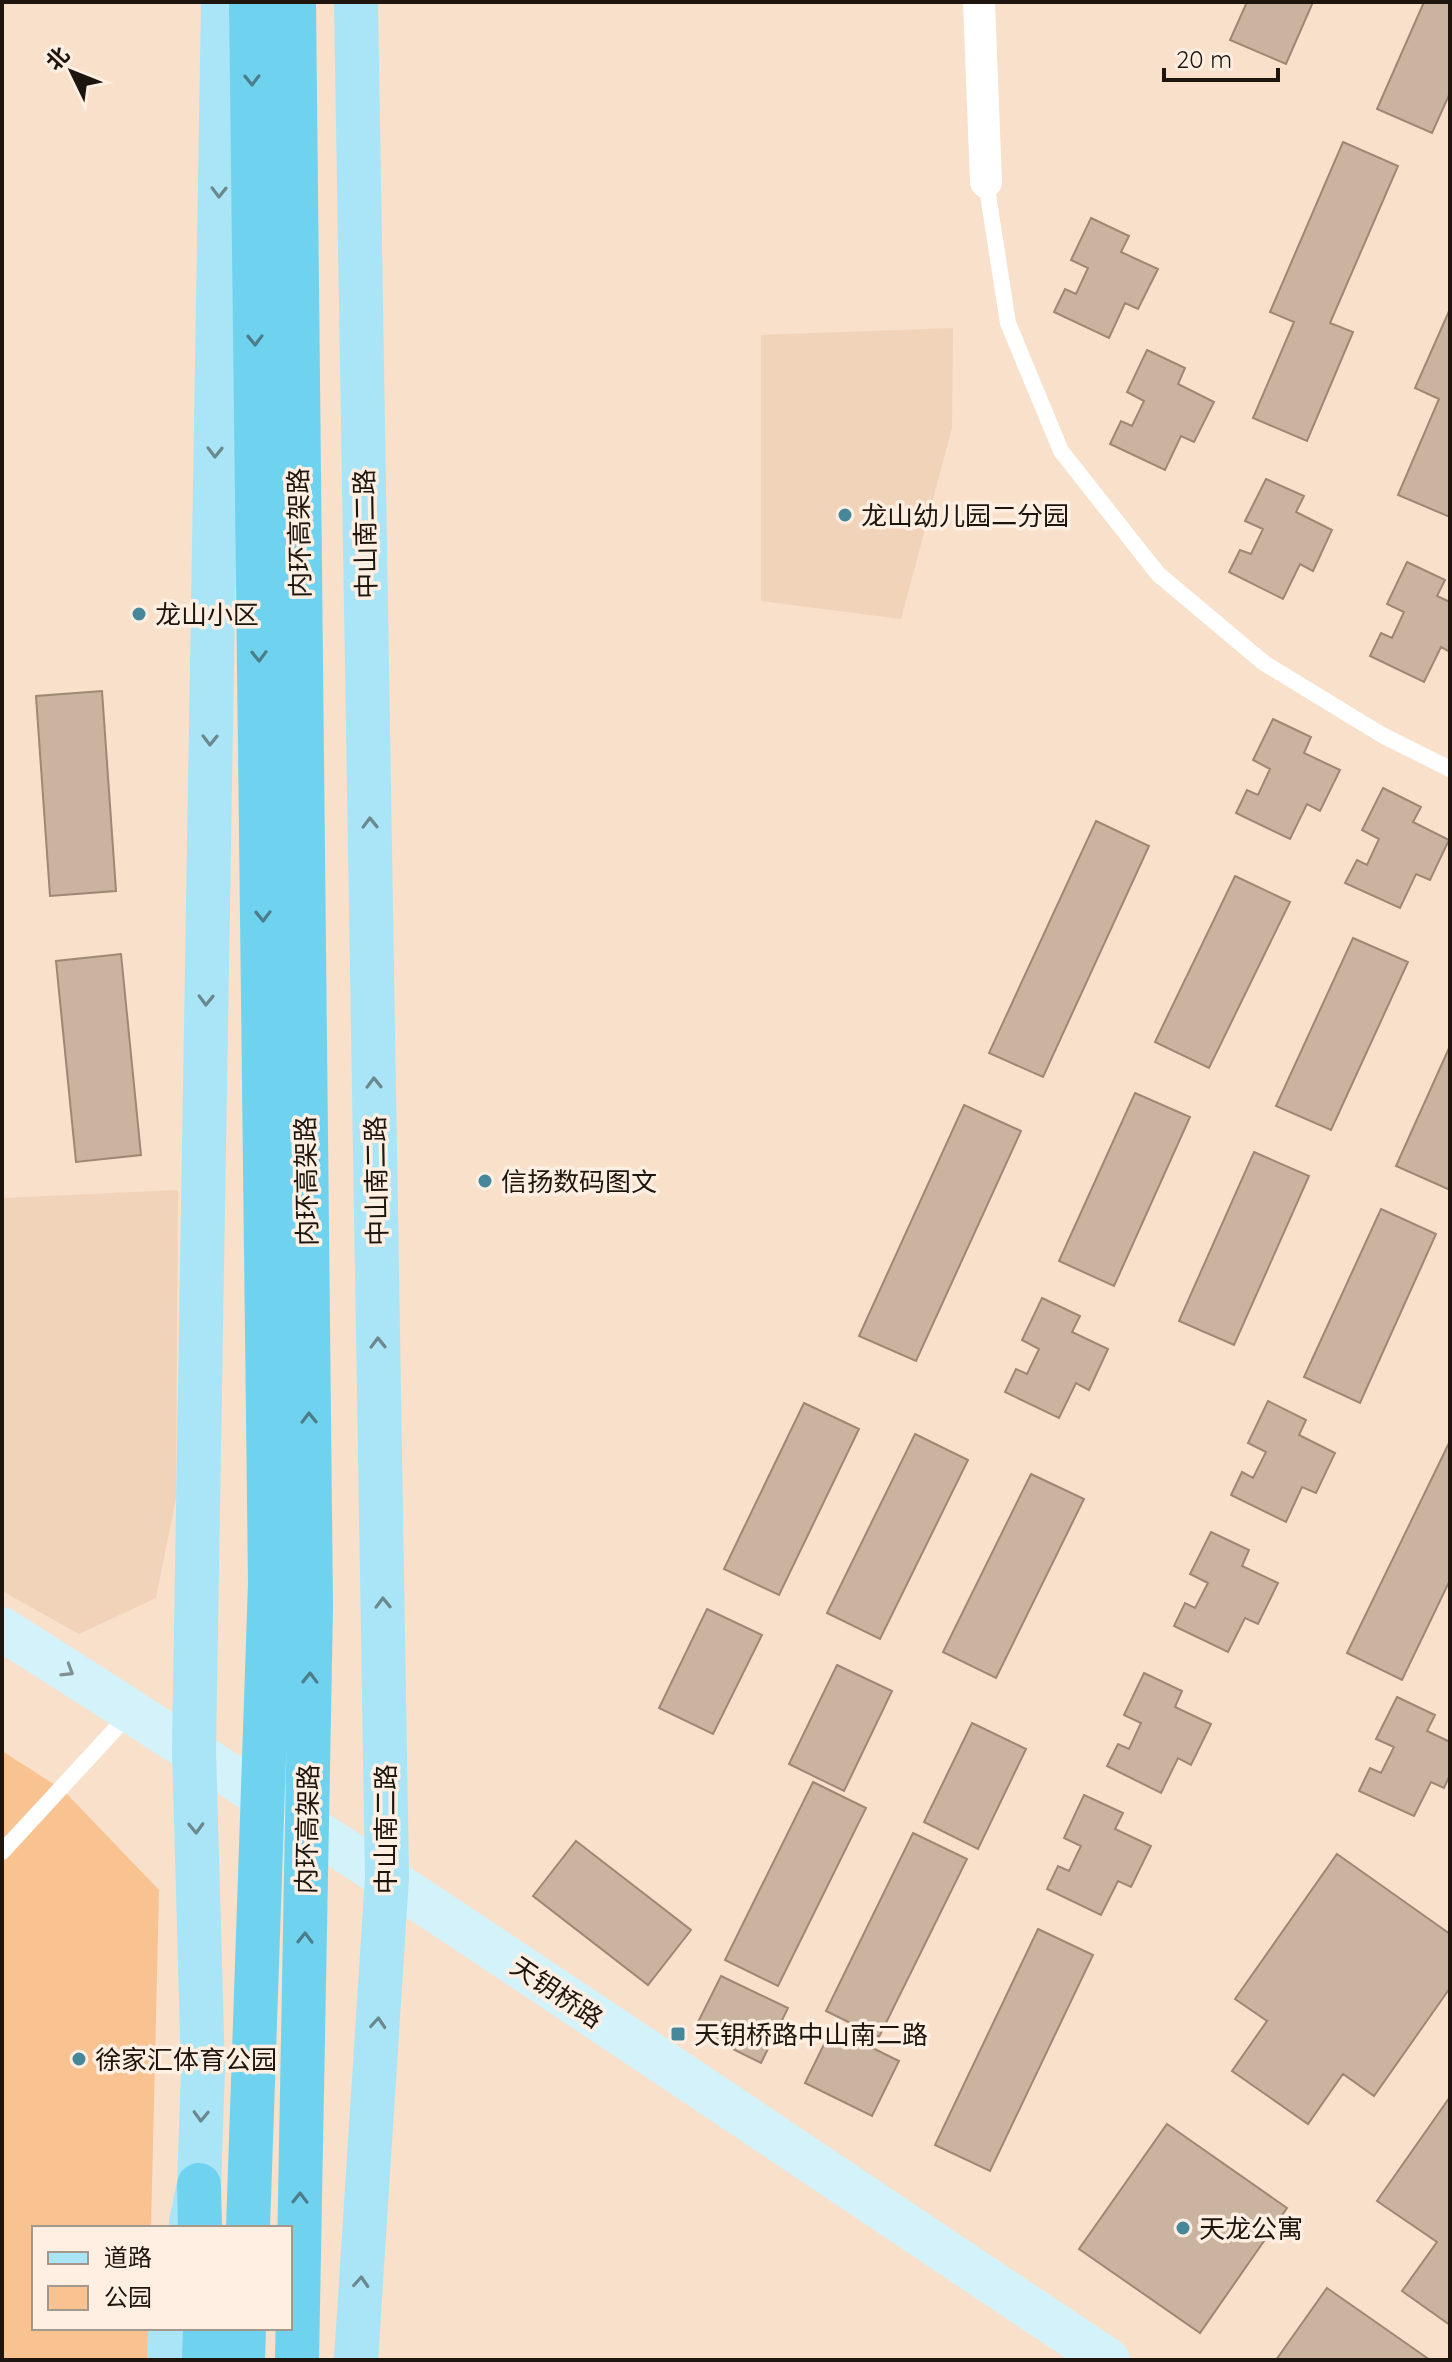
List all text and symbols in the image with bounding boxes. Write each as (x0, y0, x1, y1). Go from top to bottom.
north arrow (32, 32, 112, 112)
scale bar (1164, 32, 1278, 82)
text: 北 (40, 41, 75, 76)
text: 20 m (1176, 44, 1232, 74)
one-way arrow (243, 74, 261, 87)
one-way arrow (211, 186, 228, 199)
one-way arrow (247, 334, 264, 347)
one-way arrow (206, 446, 224, 459)
street label: 内环高架路 (281, 468, 317, 598)
street label: 中山南二路 (347, 469, 383, 599)
place label: 龙山幼儿园二分园 (861, 499, 1069, 532)
marker: 龙山幼儿园二分园 (836, 506, 854, 524)
place label: 龙山小区 (155, 598, 259, 631)
marker: 龙山小区 (130, 605, 148, 623)
one-way arrow (251, 650, 268, 663)
one-way arrow (202, 734, 219, 747)
one-way arrow (361, 816, 378, 829)
one-way arrow (254, 910, 271, 923)
one-way arrow (197, 994, 215, 1007)
one-way arrow (365, 1076, 383, 1089)
street label: 内环高架路 (288, 1116, 324, 1246)
street label: 中山南二路 (358, 1116, 394, 1246)
place label: 信扬数码图文 (501, 1165, 657, 1198)
marker: 信扬数码图文 (476, 1172, 494, 1190)
one-way arrow (370, 1336, 387, 1349)
one-way arrow (300, 1411, 318, 1424)
one-way arrow (374, 1596, 391, 1609)
one-way arrow (59, 1661, 74, 1676)
one-way arrow (301, 1671, 318, 1684)
street label: 内环高架路 (289, 1764, 325, 1894)
street label: 中山南二路 (369, 1764, 402, 1894)
one-way arrow (187, 1822, 205, 1835)
one-way arrow (296, 1931, 314, 1944)
street label: 天钥桥路 (505, 1949, 609, 2035)
one-way arrow (369, 2016, 386, 2029)
place label: 天钥桥路中山南二路 (694, 2018, 928, 2051)
marker: 天钥桥路中山南二路 (669, 2025, 687, 2043)
place label: 徐家汇体育公园 (95, 2043, 277, 2076)
marker: 徐家汇体育公园 (70, 2050, 88, 2068)
one-way arrow (192, 2110, 210, 2123)
one-way arrow (292, 2191, 309, 2204)
place label: 天龙公寓 (1199, 2212, 1303, 2245)
marker: 天龙公寓 (1174, 2219, 1192, 2237)
legend (32, 2226, 292, 2330)
text: 道路 (104, 2242, 152, 2272)
one-way arrow (352, 2275, 369, 2288)
text: 公园 (104, 2282, 152, 2312)

